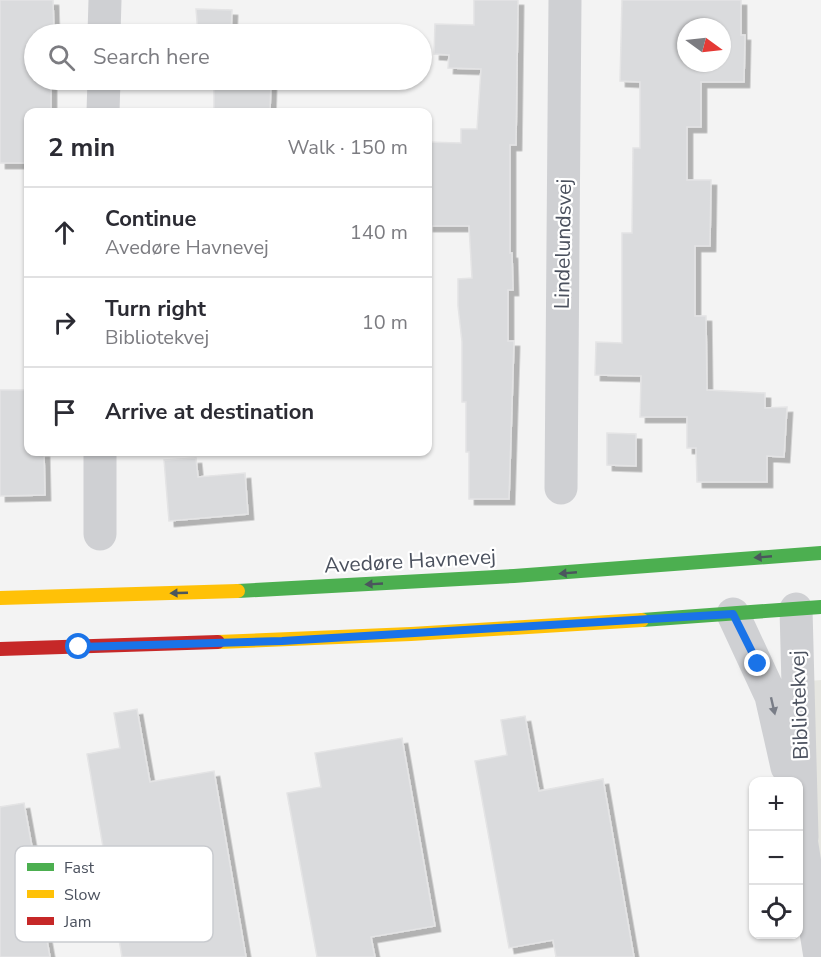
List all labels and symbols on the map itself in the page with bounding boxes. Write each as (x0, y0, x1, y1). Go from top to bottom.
north arrow (677, 18, 731, 72)
street label: Lindelundsvej (548, 179, 578, 309)
street label: Avedøre Havnevej (323, 543, 497, 579)
one-way arrow (753, 552, 772, 562)
one-way arrow (559, 568, 578, 578)
one-way arrow (364, 579, 383, 588)
one-way arrow (169, 588, 188, 597)
route start (65, 633, 91, 659)
route end (744, 650, 770, 676)
street label: Bibliotekvej (783, 650, 815, 760)
one-way arrow (769, 697, 778, 716)
legend (15, 846, 213, 942)
text: Fast (64, 857, 95, 879)
text: Slow (64, 884, 101, 906)
text: Jam (63, 911, 91, 933)

